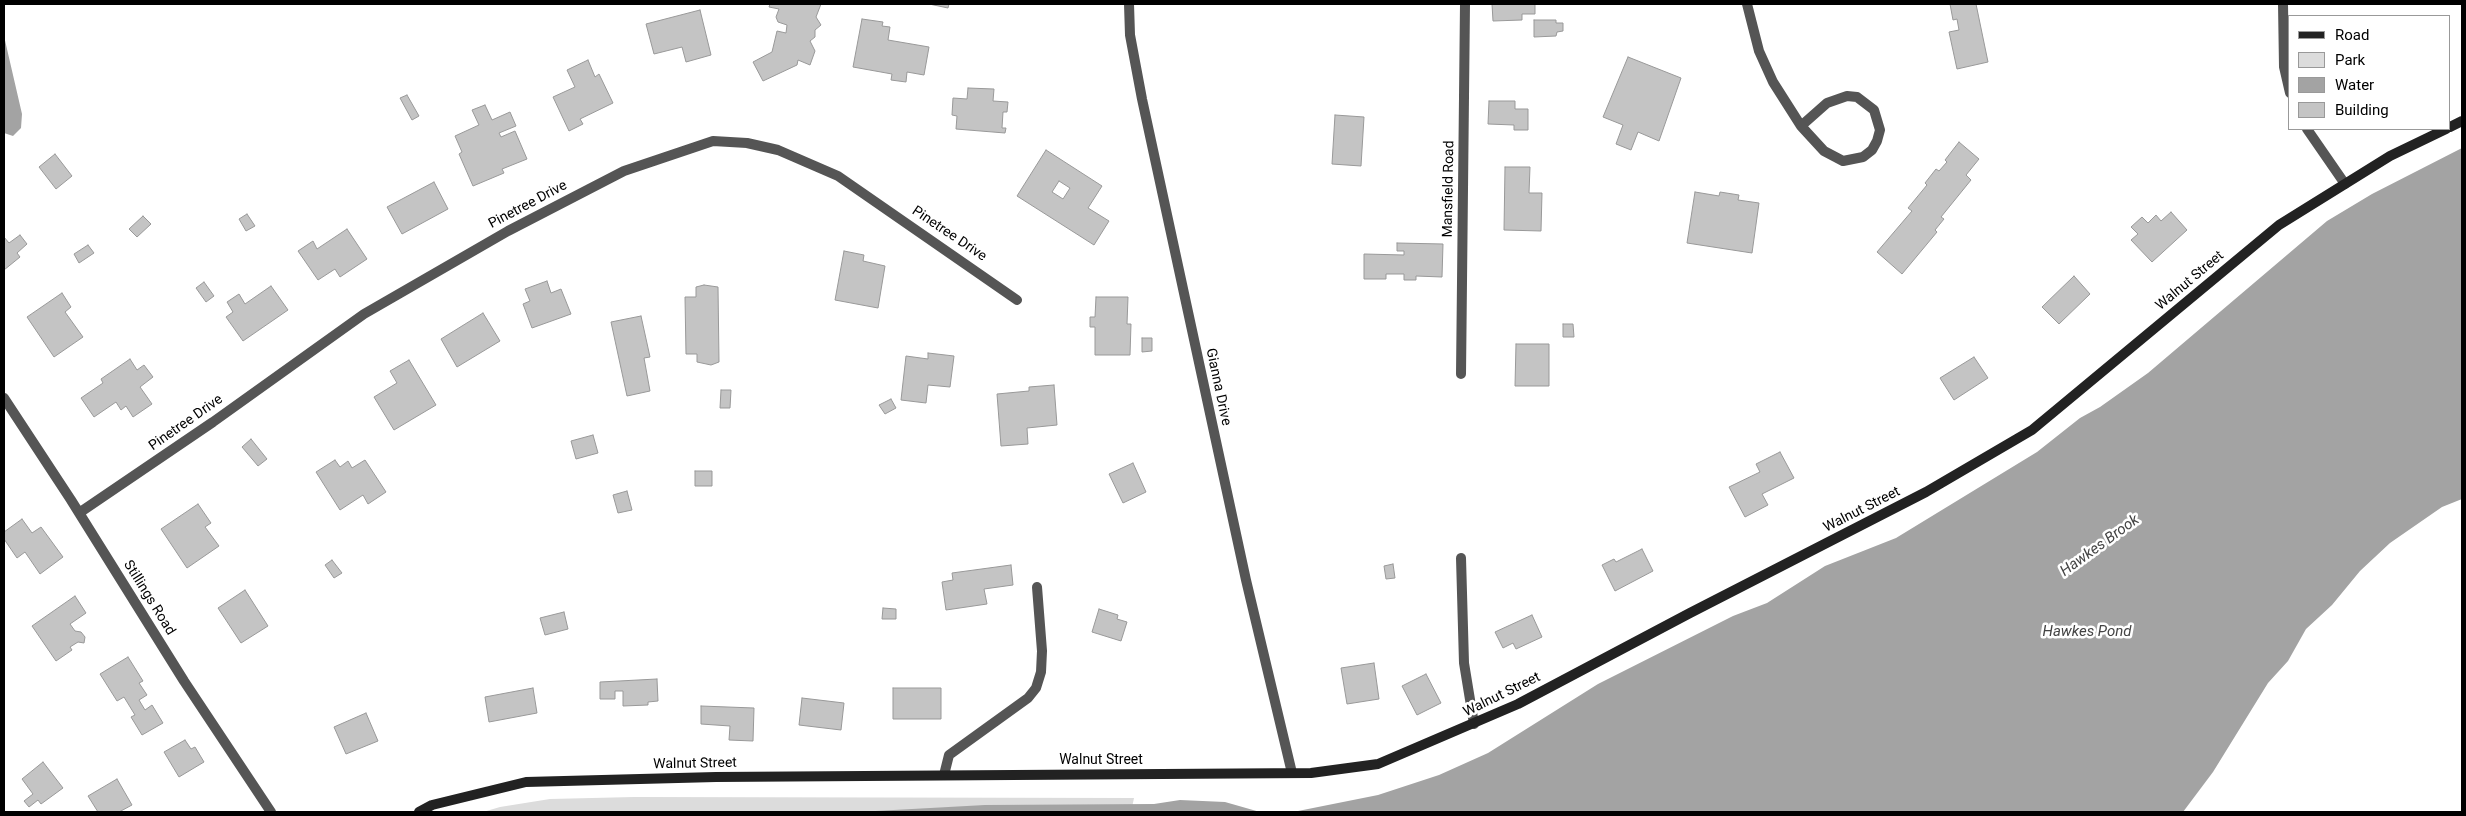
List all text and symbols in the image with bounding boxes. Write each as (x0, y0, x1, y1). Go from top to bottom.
legend (2288, 15, 2451, 130)
text: Road (2335, 26, 2369, 44)
text: Park (2335, 51, 2365, 69)
text: Water (2335, 76, 2374, 94)
text: Building (2335, 101, 2389, 119)
street label: Mansfield Road (1440, 140, 1458, 238)
street label: Pinetree Drive (486, 177, 570, 233)
street label: Pinetree Drive (909, 203, 989, 265)
street label: Walnut Street (2153, 248, 2227, 314)
street label: Gianna Drive (1202, 347, 1234, 427)
street label: Pinetree Drive (146, 391, 226, 455)
street label: Walnut Street (1821, 484, 1903, 536)
water label: Hawkes Brook (2057, 511, 2143, 581)
street label: Stillings Road (119, 558, 179, 638)
water label: Hawkes Pond (2043, 623, 2131, 641)
street label: Walnut Street (1461, 669, 1543, 721)
street label: Walnut Street (1059, 752, 1143, 768)
street label: Walnut Street (653, 755, 737, 773)

